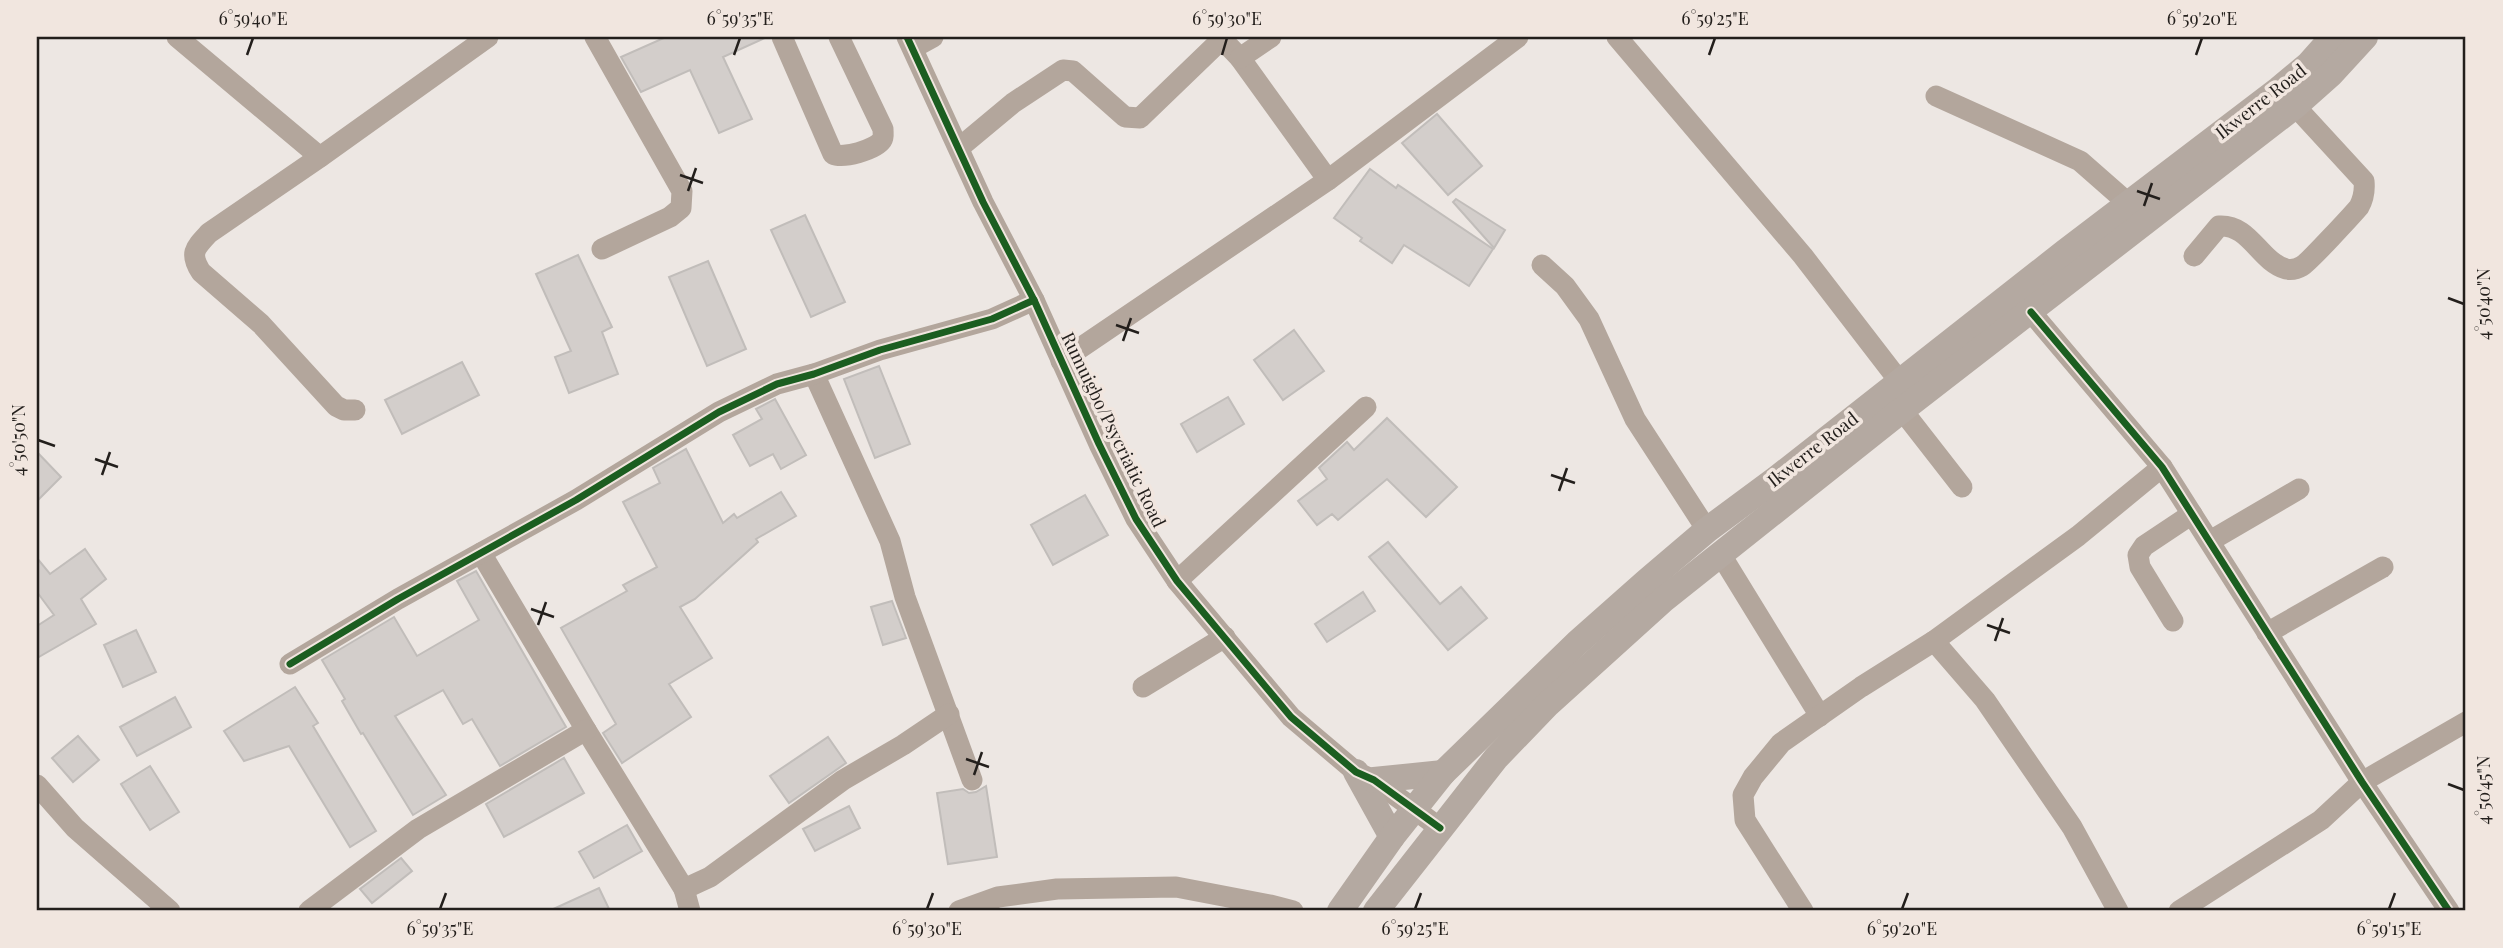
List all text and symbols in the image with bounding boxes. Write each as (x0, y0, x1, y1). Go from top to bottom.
text: 6°59'40"E (218, 6, 288, 30)
text: 6°59'35"E (707, 6, 773, 30)
text: 6°59'30"E (1192, 6, 1262, 30)
text: 6°59'25"E (1681, 6, 1749, 30)
text: 6°59'20"E (2167, 6, 2237, 30)
street label: Ikwerre Road (2210, 58, 2311, 144)
text: 4°50'40"N (2471, 268, 2495, 340)
street label: Rumuigbo/Psycriatic Road (1056, 328, 1172, 532)
text: 4°50'50"N (6, 404, 30, 476)
street label: Ikwerre Road (1762, 406, 1863, 492)
text: 4°50'45"N (2471, 755, 2495, 824)
text: 6°59'35"E (407, 916, 473, 940)
text: 6°59'30"E (892, 916, 962, 940)
text: 6°59'25"E (1381, 916, 1449, 940)
text: 6°59'20"E (1867, 916, 1937, 940)
text: 6°59'15"E (2356, 916, 2422, 940)

